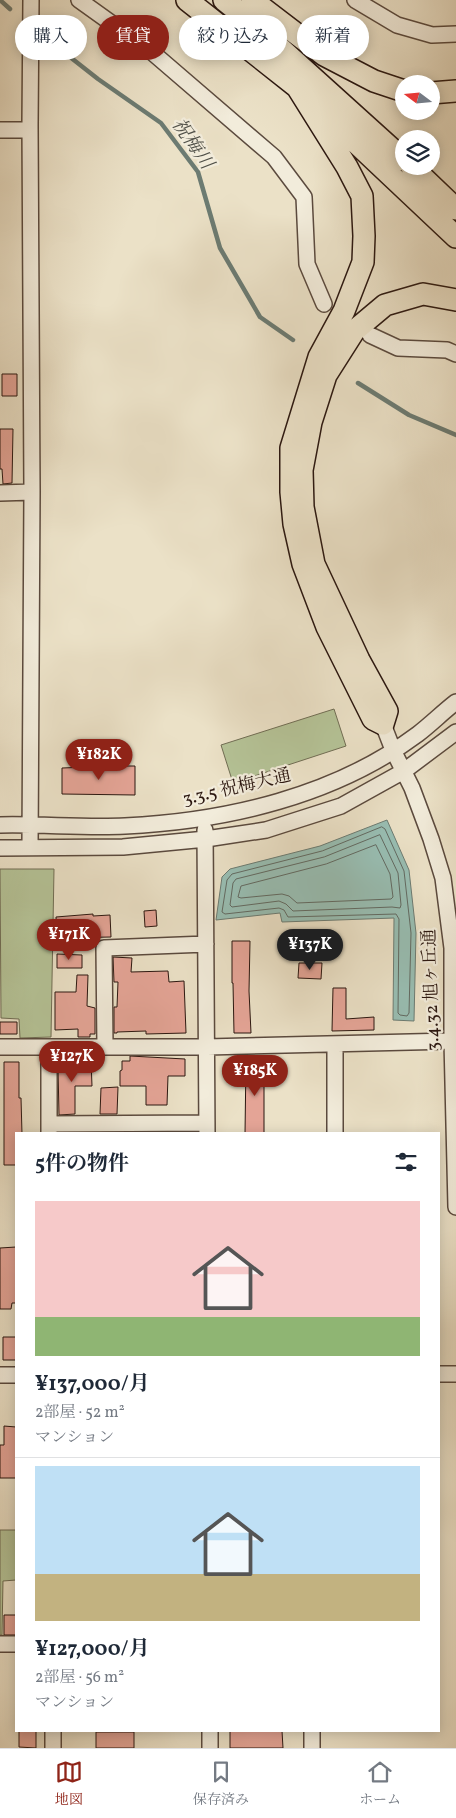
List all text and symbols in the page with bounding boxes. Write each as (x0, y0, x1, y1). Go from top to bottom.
chip: 購入 (15, 15, 87, 60)
chip: 賃貸 (97, 15, 169, 60)
chip: 絞り込み (179, 15, 287, 60)
chip: 新着 (297, 15, 369, 60)
north arrow (395, 75, 440, 120)
map controls (395, 75, 440, 175)
water label: 祝梅川 (165, 113, 220, 176)
button: layers (395, 130, 440, 175)
pin: ¥182K (64, 738, 134, 781)
text: ¥182K (76, 744, 122, 766)
street label: 3.3.5 祝梅大通 (181, 763, 293, 813)
pin: ¥171K (34, 918, 104, 961)
text: ¥171K (48, 924, 90, 946)
pin: ¥137K (275, 928, 345, 971)
street label: 3.4.32 旭ヶ丘通 (417, 928, 447, 1052)
text: ¥137K (288, 934, 332, 956)
pin: ¥127K (37, 1040, 107, 1083)
text: ¥127K (50, 1046, 94, 1068)
pin: ¥185K (220, 1054, 290, 1097)
text: ¥185K (233, 1060, 277, 1082)
icon: filters (392, 1148, 420, 1176)
text: 5件の物件 (35, 1150, 129, 1179)
icon: home (183, 1233, 273, 1323)
text: ¥137,000/月 (35, 1370, 150, 1399)
text: 2部屋 · 52 m² (35, 1402, 125, 1424)
text: マンション (35, 1427, 114, 1449)
icon: home (183, 1499, 273, 1589)
text: ¥127,000/月 (35, 1635, 150, 1664)
text: 2部屋 · 56 m² (35, 1667, 124, 1689)
text: マンション (35, 1692, 114, 1714)
tab: 地図 (55, 1758, 83, 1810)
tab: 保存済み (193, 1758, 249, 1810)
tab: ホーム (359, 1758, 401, 1810)

